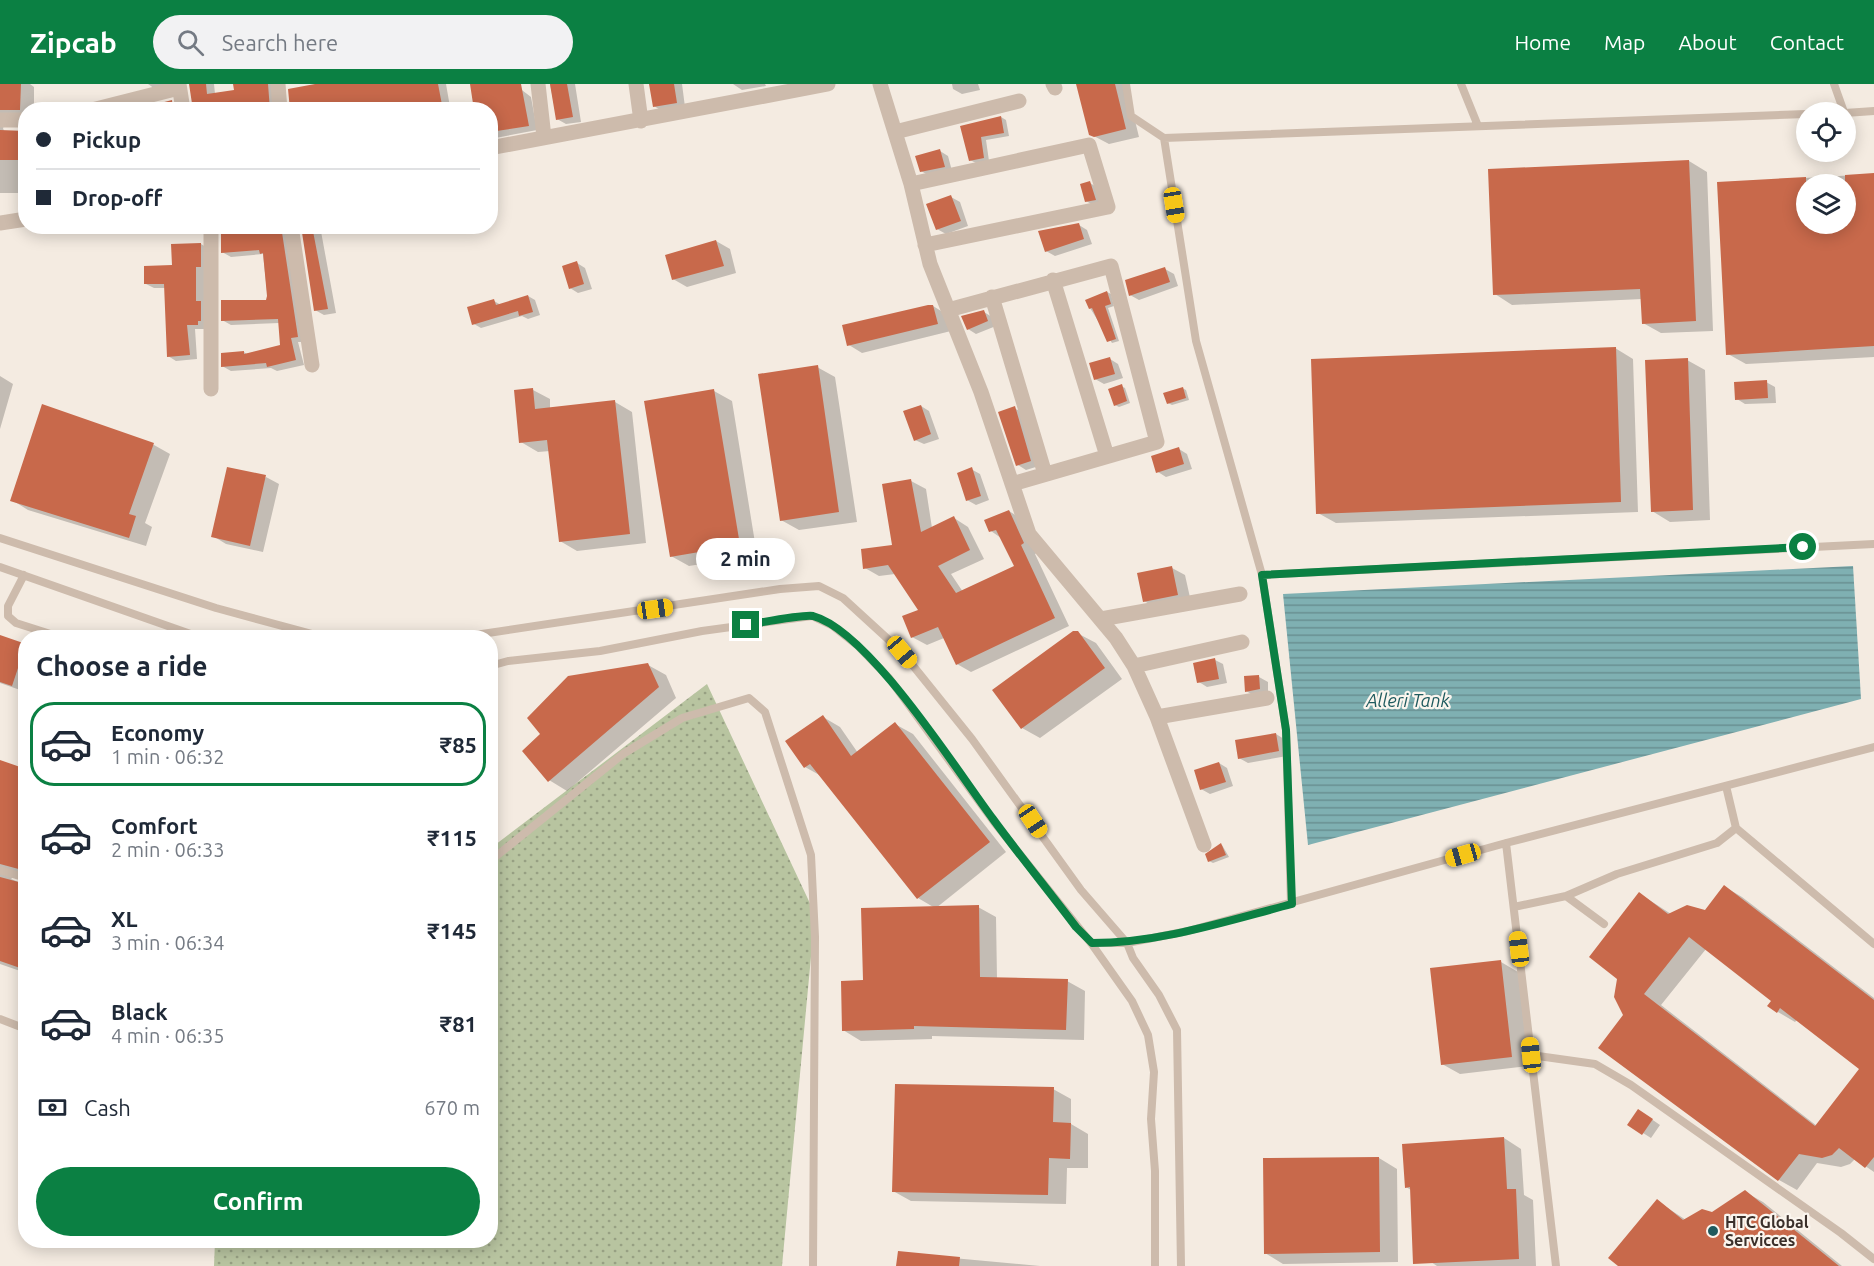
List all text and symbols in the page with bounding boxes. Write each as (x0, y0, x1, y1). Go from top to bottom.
search box (153, 15, 573, 69)
icon: search (174, 26, 207, 59)
text: Zipcab (30, 27, 117, 58)
text: Search here (222, 30, 338, 55)
text: Home (1514, 30, 1571, 54)
text: Map (1604, 30, 1645, 54)
text: About (1678, 30, 1737, 54)
text: Contact (1770, 30, 1844, 54)
map controls (1796, 102, 1856, 234)
button: locate (1796, 102, 1856, 162)
text: Pickup (72, 127, 141, 152)
button: layers (1796, 174, 1856, 234)
text: Drop-off (72, 185, 162, 210)
car (1162, 186, 1186, 224)
route start (1789, 533, 1816, 560)
callout: 2 min (696, 538, 795, 580)
text: 2 min (720, 547, 771, 570)
car (636, 598, 674, 620)
route end (732, 611, 759, 638)
car (884, 632, 920, 672)
text: Choose a ride (36, 651, 208, 681)
water label: Alleri Tank (1365, 690, 1451, 710)
icon: car (39, 717, 93, 771)
text: Economy (111, 720, 204, 745)
text: ₹85 (440, 732, 477, 757)
text: 1 min · 06:32 (111, 745, 225, 768)
car (1015, 801, 1051, 841)
icon: car (39, 810, 93, 864)
text: Comfort (111, 813, 198, 838)
text: ₹115 (427, 825, 477, 850)
text: 2 min · 06:33 (111, 838, 225, 861)
car (1443, 841, 1483, 869)
icon: car (39, 903, 93, 957)
text: XL (111, 906, 138, 931)
text: ₹145 (427, 918, 477, 943)
car (1508, 930, 1530, 968)
text: 3 min · 06:34 (111, 931, 225, 954)
icon: car (39, 996, 93, 1050)
text: Black (111, 999, 168, 1024)
text: ₹81 (440, 1011, 477, 1036)
text: 4 min · 06:35 (111, 1024, 225, 1047)
car (1520, 1036, 1542, 1074)
icon: cash (36, 1091, 69, 1124)
text: Cash (84, 1095, 131, 1120)
text: 670 m (424, 1096, 480, 1119)
button: Confirm (36, 1167, 480, 1236)
place label: HTC Global Servicces (1725, 1213, 1809, 1249)
marker: HTC Global Servicces (1706, 1224, 1720, 1238)

